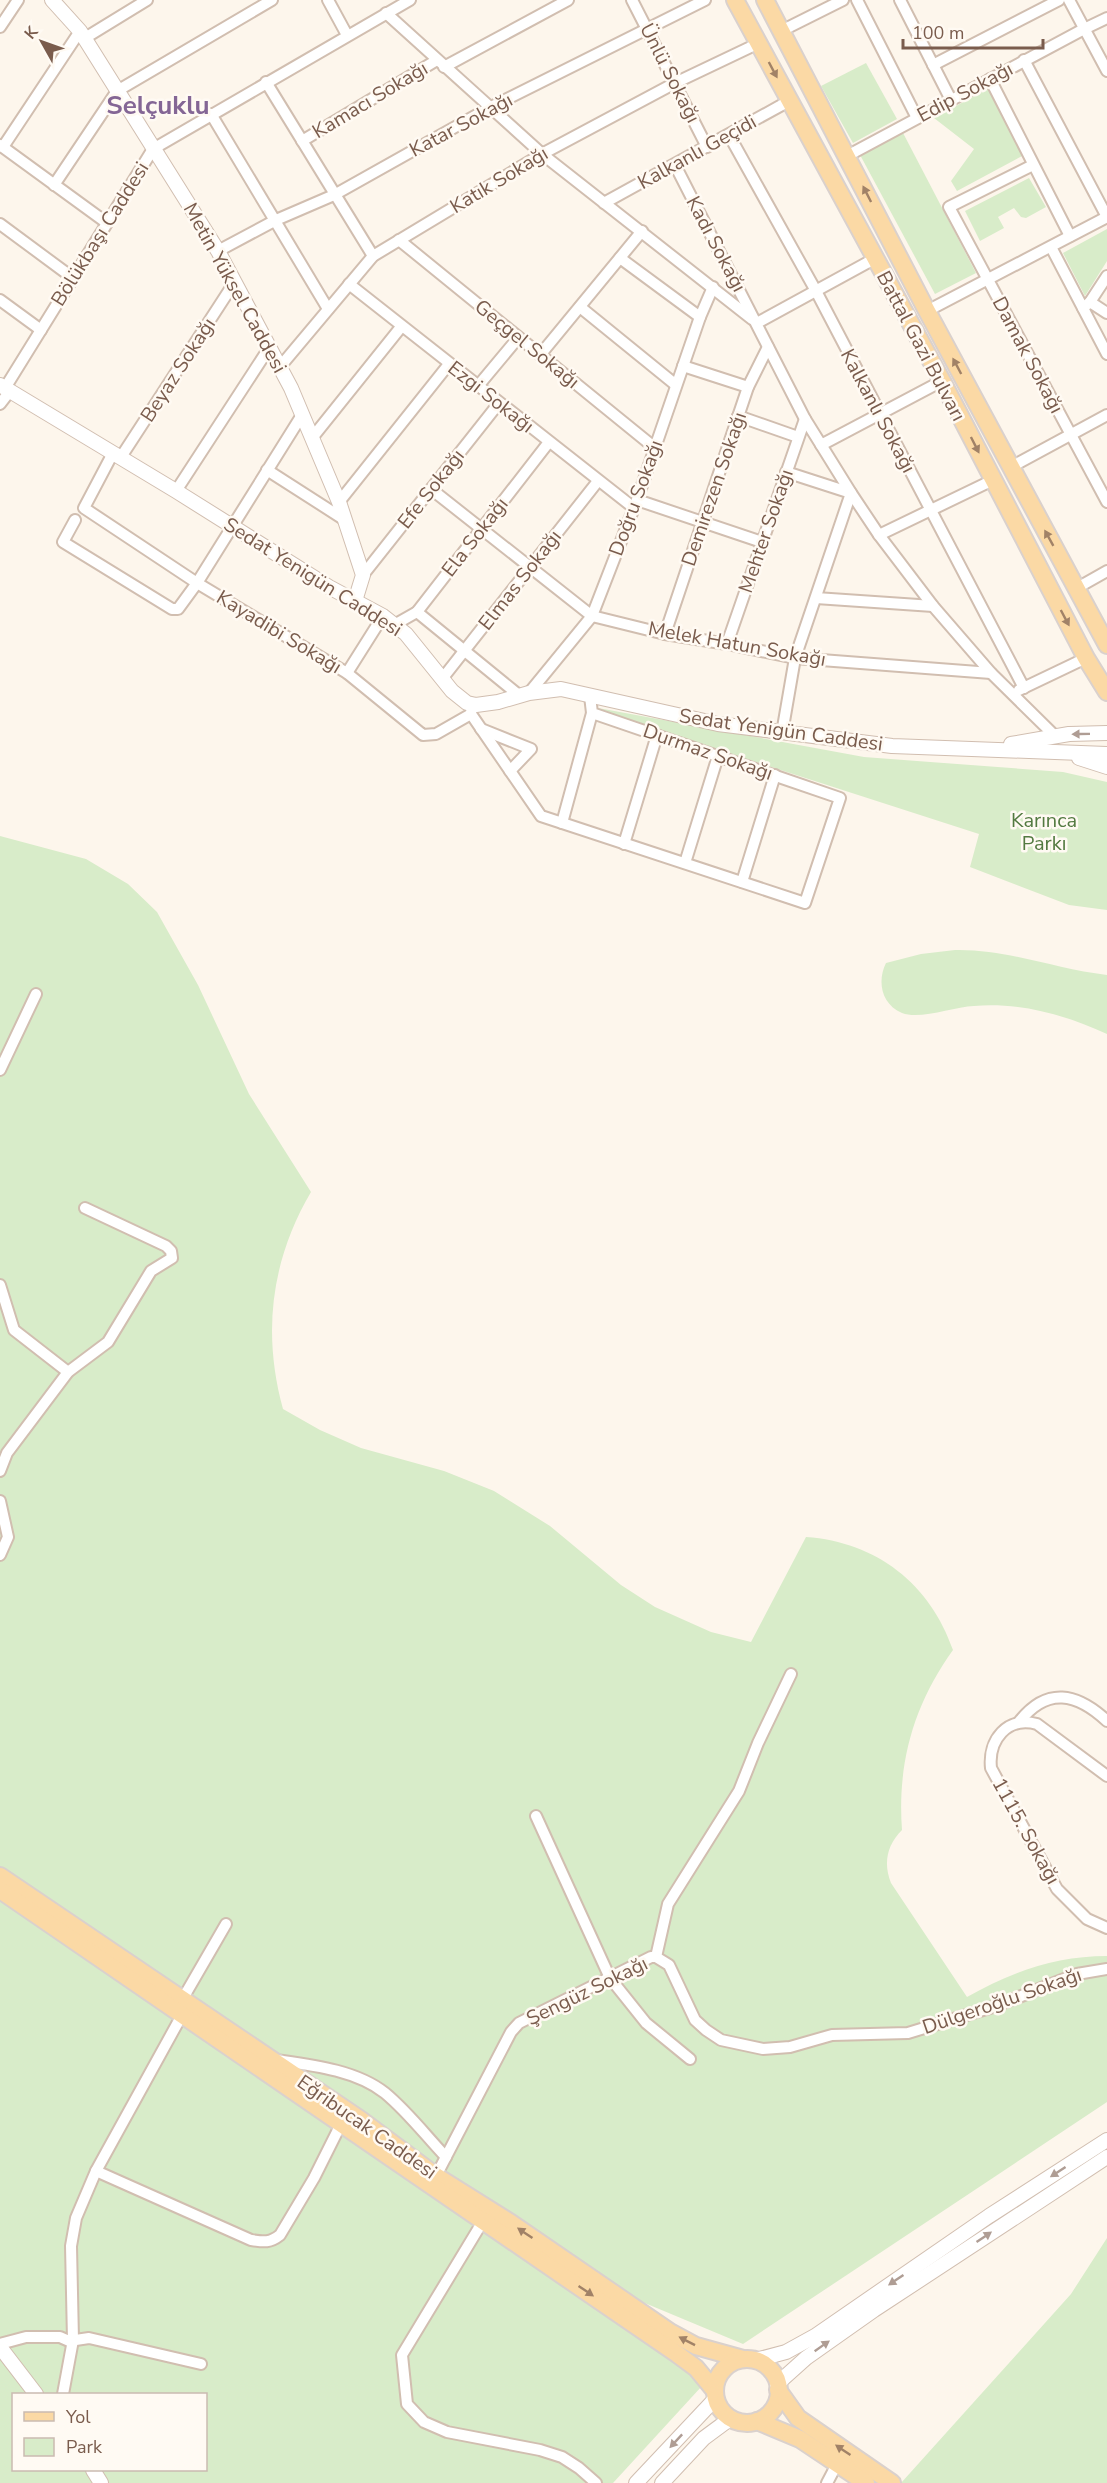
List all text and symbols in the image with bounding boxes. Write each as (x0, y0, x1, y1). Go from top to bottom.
north arrow (12, 12, 72, 72)
scale bar (903, 12, 1042, 50)
street label: Ünlü Sokağı (633, 19, 707, 127)
text: K (19, 21, 44, 44)
text: 100 m (912, 21, 964, 45)
street label: Kamacı Sokağı (307, 55, 433, 145)
street label: Edip Sokağı (912, 55, 1018, 129)
one-way arrow (768, 62, 778, 79)
street label: Katar Sokağı (405, 86, 517, 164)
district label: Selçuklu (106, 88, 210, 123)
street label: Kalkanlı Geçidi (633, 108, 761, 196)
street label: Katık Sokağı (445, 140, 553, 220)
street label: Bölükbaşı Caddesi (45, 157, 155, 311)
one-way arrow (862, 185, 871, 202)
street label: Kadı Sokağı (679, 191, 753, 297)
street label: Metin Yüksel Caddesi (177, 198, 293, 378)
street label: Battal Gazi Bulvarı (870, 266, 972, 426)
street label: Damak Sokağı (986, 292, 1070, 418)
street label: Geçgel Sokağı (469, 293, 585, 395)
street label: Beyaz Sokağı (134, 313, 222, 427)
street label: Kalkanlı Sokağı (834, 344, 922, 478)
street label: Ezgi Sokağı (442, 355, 540, 439)
one-way arrow (952, 358, 962, 375)
street label: Demirezen Sokağı (675, 408, 753, 570)
street label: Doğru Sokağı (603, 436, 669, 560)
one-way arrow (969, 436, 979, 454)
street label: Efe Sokağı (391, 444, 471, 534)
street label: Mehter Sokağı (732, 466, 800, 596)
street label: Ela Sokağı (436, 492, 514, 582)
street label: Sedat Yenigün Caddesi (219, 511, 407, 643)
street label: Elmas Sokağı (472, 524, 568, 636)
one-way arrow (1044, 530, 1055, 546)
street label: Kayadibi Sokağı (211, 584, 347, 680)
one-way arrow (1060, 609, 1070, 626)
street label: Melek Hatun Sokağı (646, 615, 828, 673)
street label: Sedat Yenigün Caddesi (677, 702, 885, 758)
street label: Durmaz Sokağı (639, 717, 777, 787)
one-way arrow (1071, 729, 1090, 739)
park label: Karınca Parkı (1011, 807, 1077, 857)
street label: 1115. Sokağı (986, 1773, 1066, 1889)
street label: Şengüz Sokağı (522, 1950, 652, 2032)
street label: Dülgeroğlu Sokağı (919, 1961, 1085, 2041)
street label: Eğribucak Caddesi (292, 2069, 442, 2185)
one-way arrow (1049, 2166, 1066, 2177)
one-way arrow (518, 2227, 534, 2239)
one-way arrow (976, 2232, 992, 2243)
one-way arrow (888, 2274, 904, 2285)
one-way arrow (577, 2285, 593, 2297)
one-way arrow (679, 2336, 696, 2346)
one-way arrow (814, 2340, 830, 2352)
legend (12, 2393, 207, 2471)
text: Yol (65, 2405, 91, 2429)
one-way arrow (670, 2434, 684, 2448)
text: Park (66, 2435, 103, 2459)
one-way arrow (835, 2445, 851, 2456)

